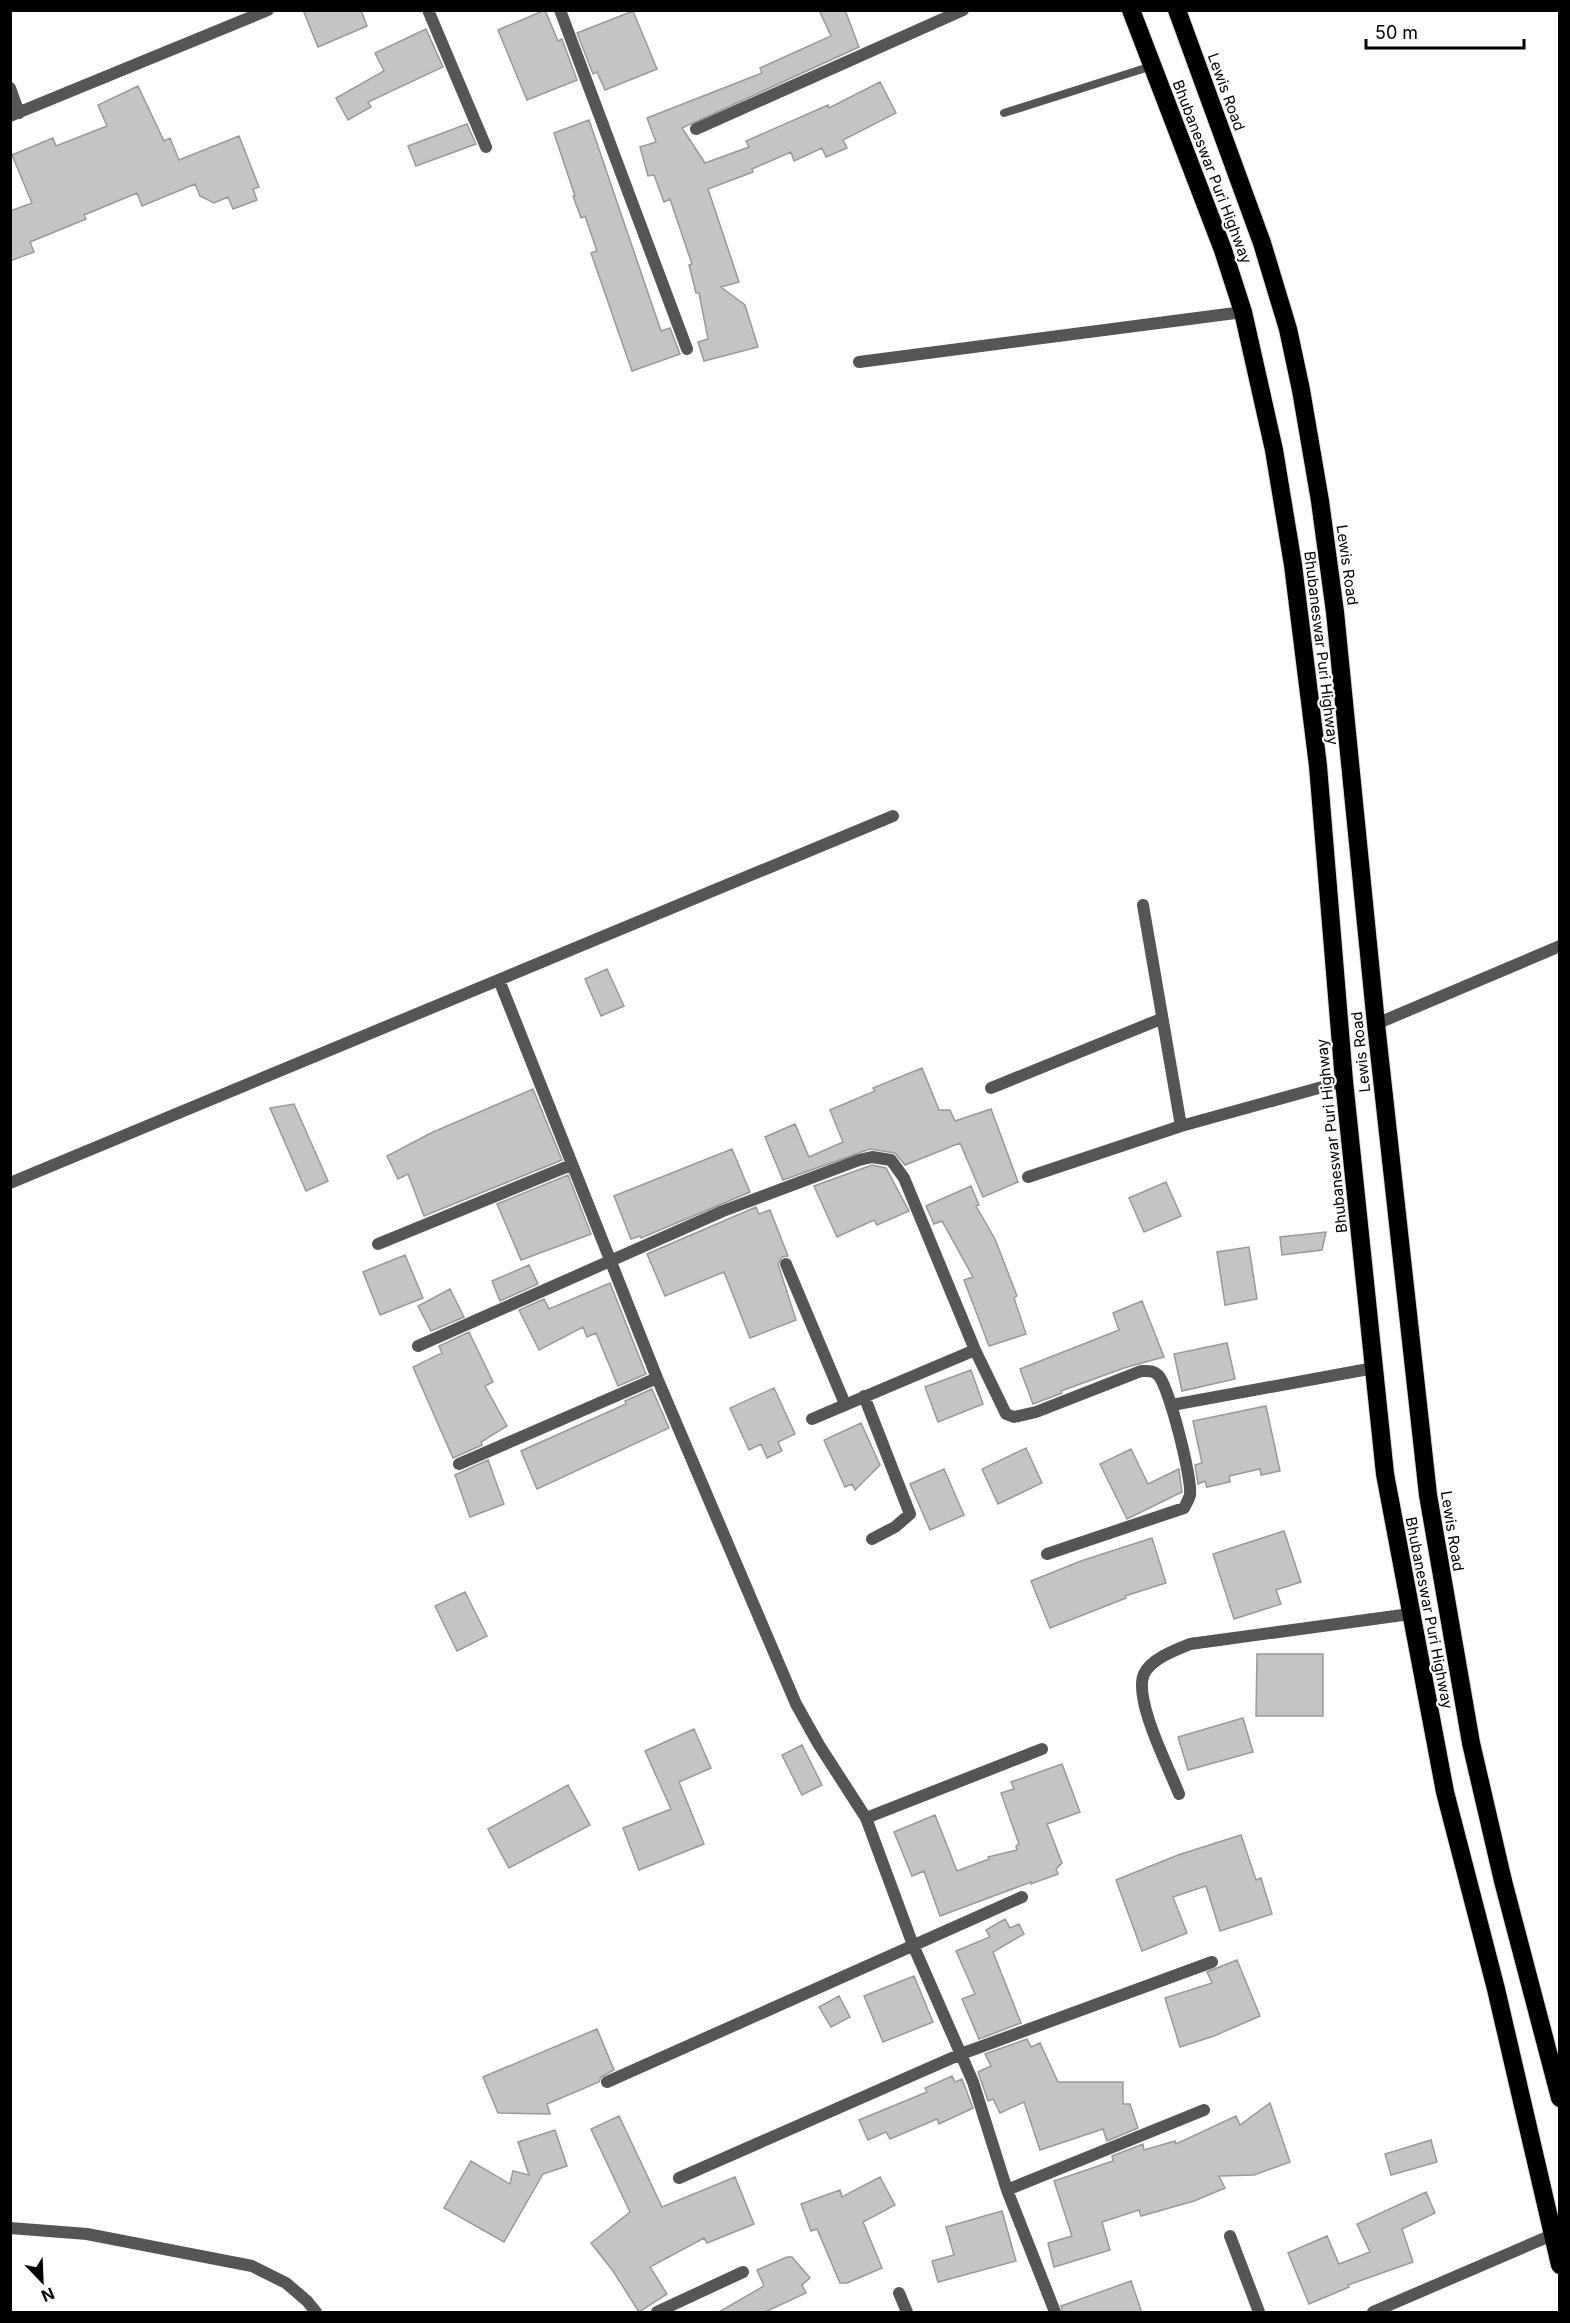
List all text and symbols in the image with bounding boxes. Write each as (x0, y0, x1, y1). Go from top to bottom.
scale bar (1366, 12, 1524, 50)
text: 50 m (1375, 22, 1418, 43)
street label: Lewis Road (1204, 50, 1249, 133)
street label: Bhubaneswar Puri Highway (1169, 77, 1257, 267)
street label: Lewis Road (1332, 523, 1363, 606)
street label: Bhubaneswar Puri Highway (1300, 550, 1343, 747)
street label: Lewis Road (1347, 1011, 1374, 1093)
street label: Bhubaneswar Puri Highway (1312, 1037, 1351, 1234)
street label: Lewis Road (1437, 1489, 1468, 1573)
street label: Bhubaneswar Puri Highway (1402, 1515, 1458, 1711)
north arrow (12, 2251, 72, 2311)
text: N (38, 2283, 57, 2306)

